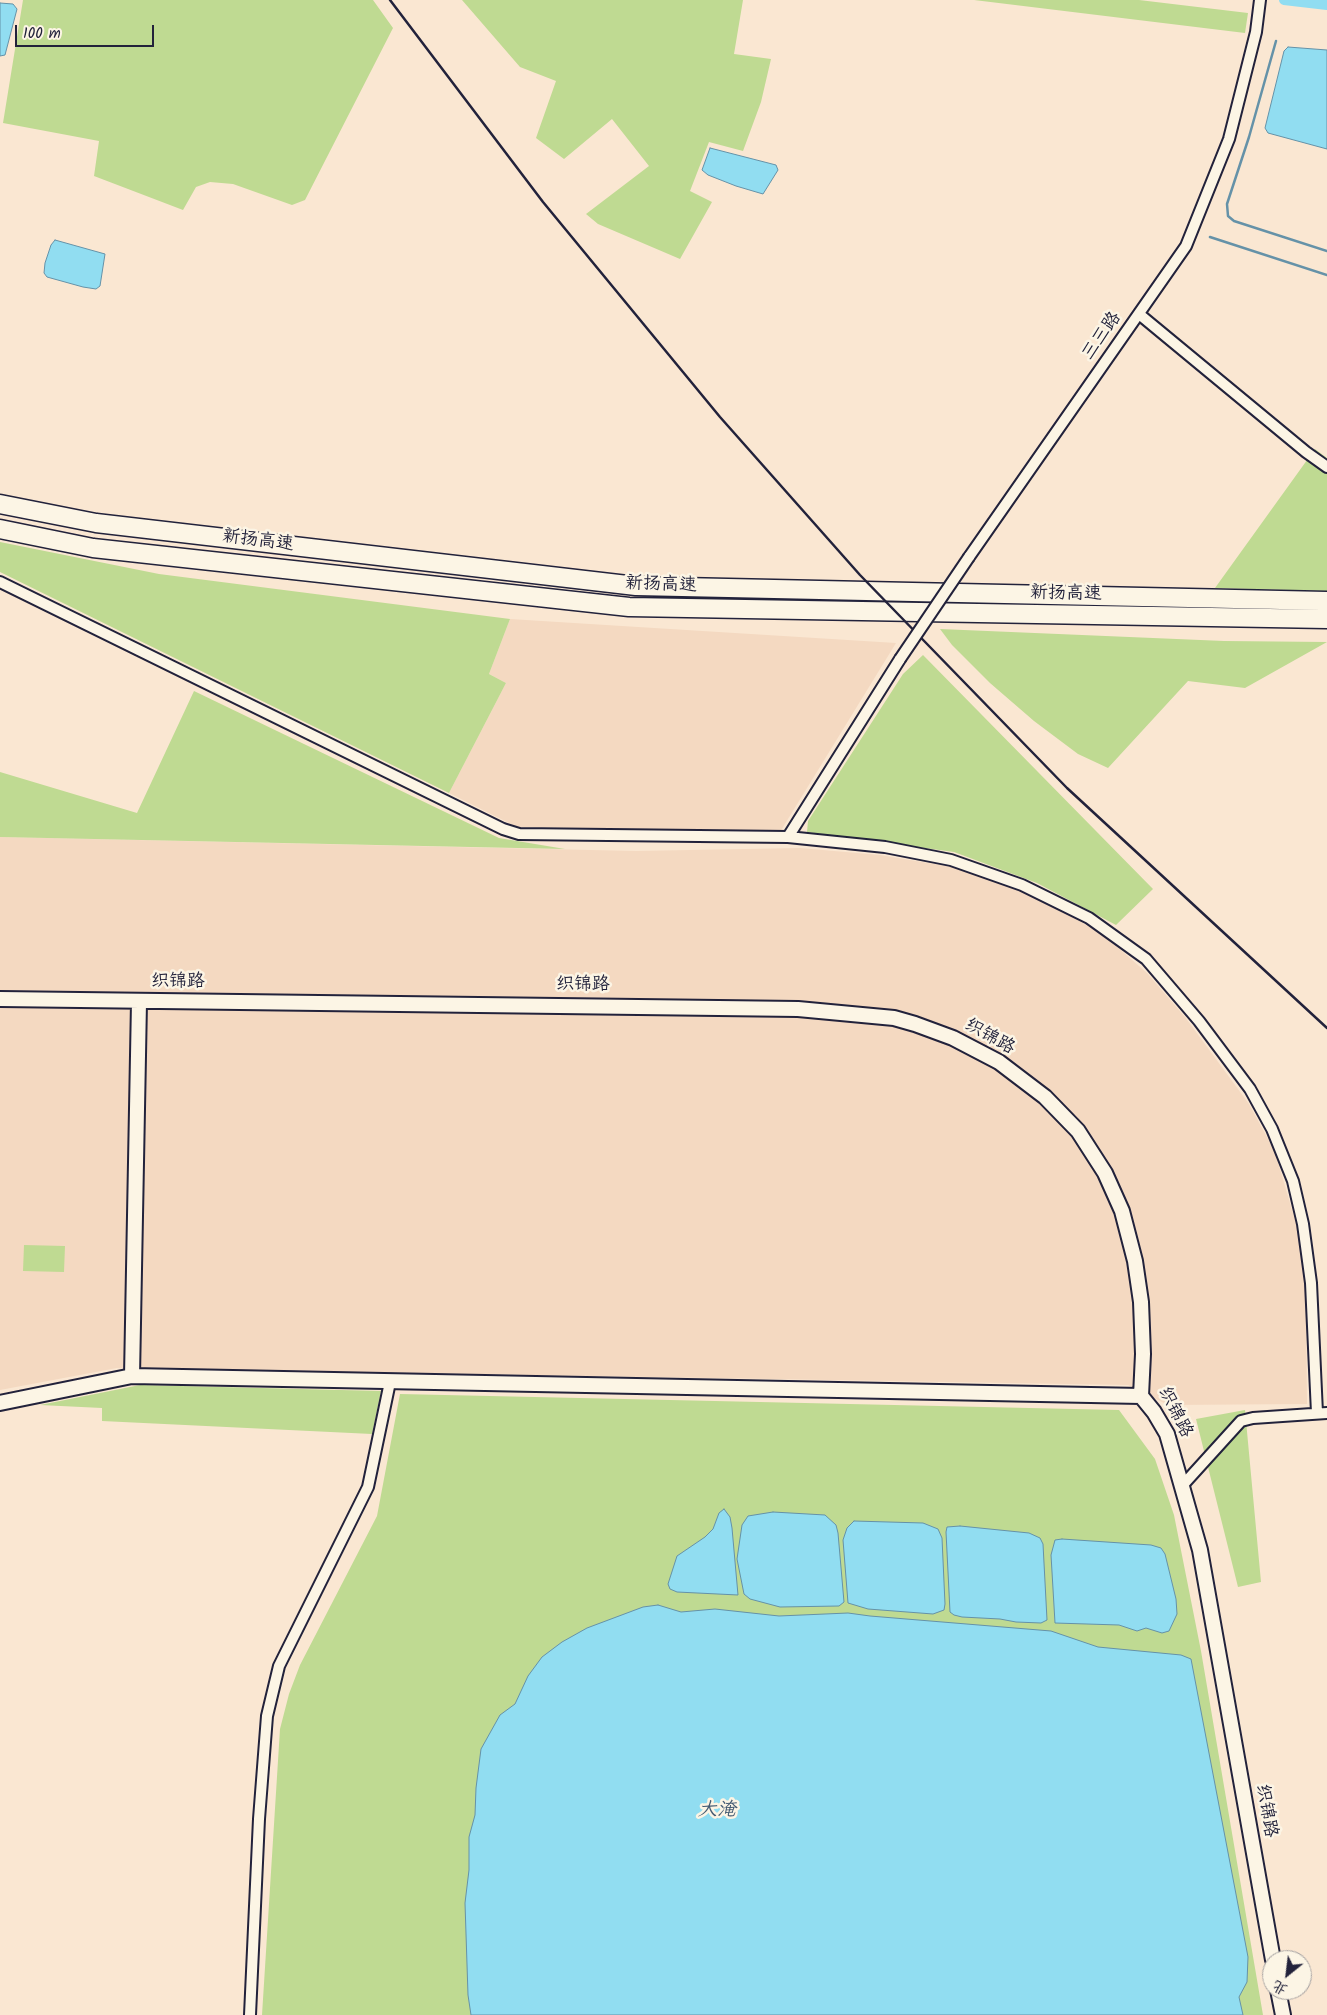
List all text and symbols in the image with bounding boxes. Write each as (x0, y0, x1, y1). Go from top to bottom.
scale bar (18, 15, 156, 47)
text: 100 m (23, 22, 61, 46)
street label: 三三路 (1079, 309, 1127, 365)
street label: 新扬高速 (221, 527, 295, 557)
street label: 新扬高速 (625, 574, 697, 598)
street label: 新扬高速 (1030, 584, 1102, 606)
street label: 织锦路 (151, 972, 205, 994)
street label: 织锦路 (556, 975, 610, 997)
street label: 织锦路 (960, 1015, 1018, 1061)
street label: 织锦路 (1152, 1384, 1196, 1442)
street label: 织锦路 (1250, 1783, 1280, 1839)
water label: 大淹 (698, 1801, 736, 1823)
north arrow (1262, 1950, 1312, 2000)
text: 北 (1269, 1974, 1292, 2000)

